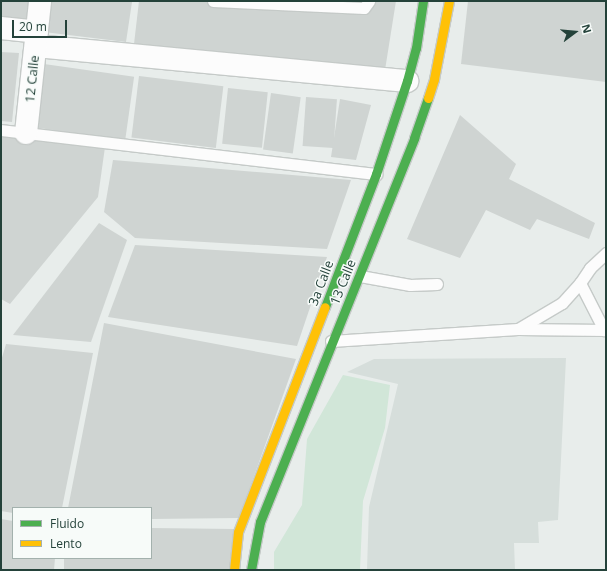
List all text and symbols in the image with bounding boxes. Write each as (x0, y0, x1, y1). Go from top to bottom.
scale bar (14, 12, 69, 38)
north arrow (555, 12, 595, 52)
text: 20 m (19, 18, 47, 35)
text: N (579, 22, 595, 35)
street label: 12 Calle (22, 55, 42, 103)
street label: 13 Calle (327, 257, 359, 307)
street label: 3a Calle (305, 258, 337, 308)
legend (12, 507, 152, 559)
text: Fluido (50, 515, 84, 532)
text: Lento (50, 535, 82, 552)

